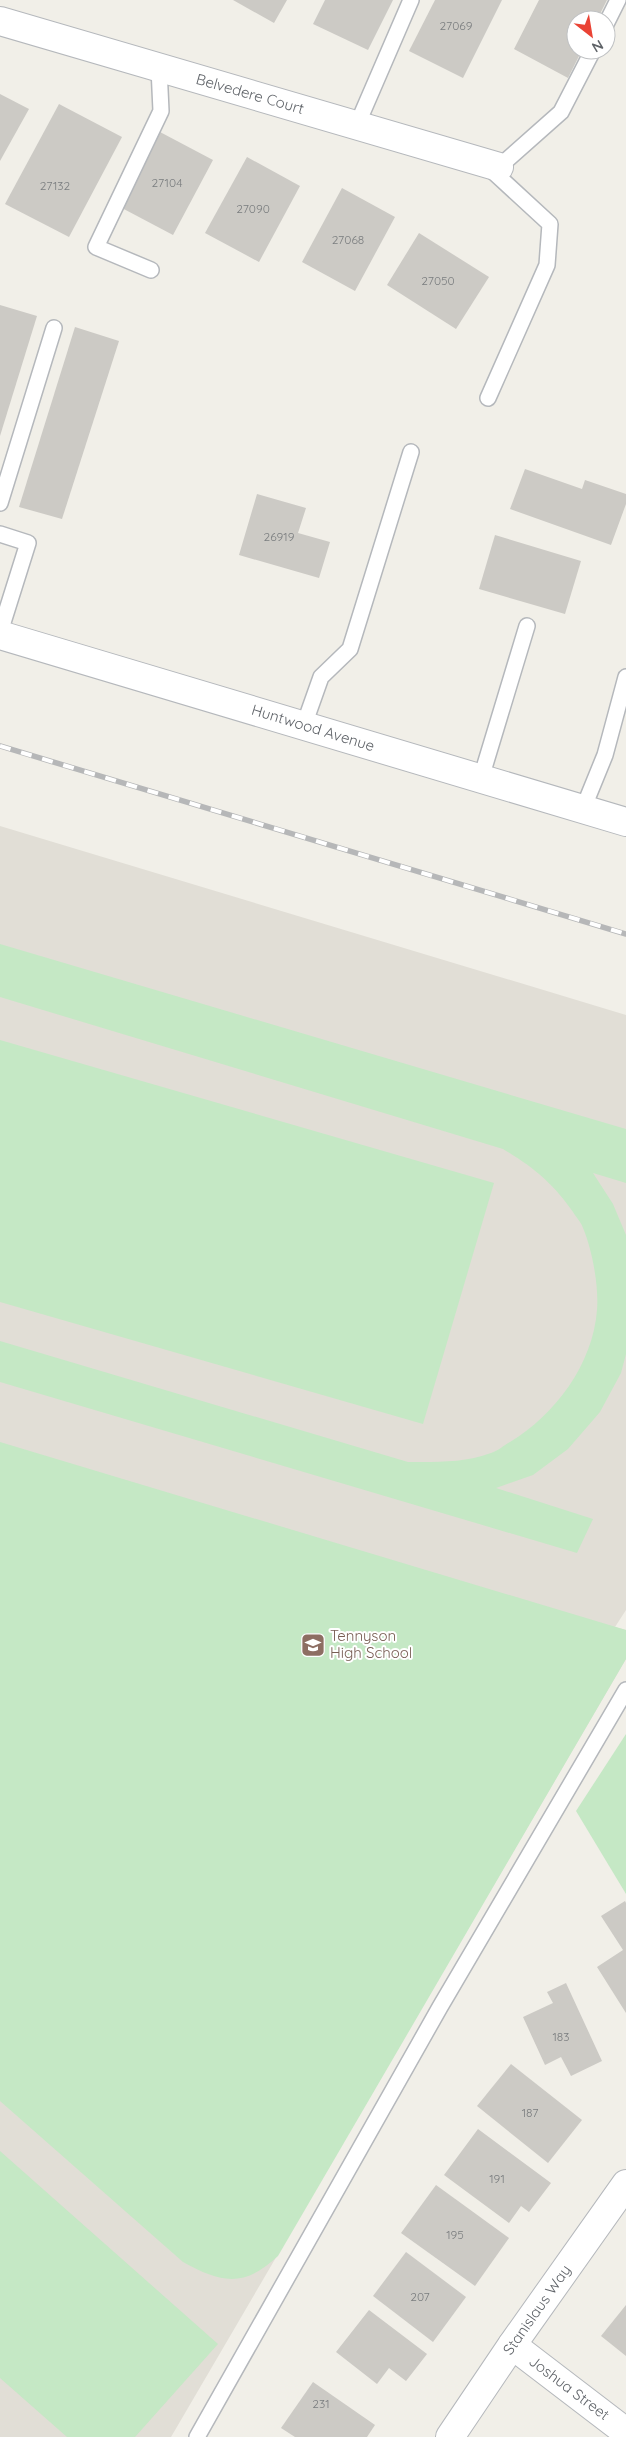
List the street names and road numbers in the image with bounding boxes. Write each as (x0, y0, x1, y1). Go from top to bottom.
street label: Belvedere Court (194, 69, 306, 118)
street label: Huntwood Avenue (249, 700, 377, 755)
street label: Stanislaus Way (499, 2261, 575, 2358)
street label: Joshua Street (525, 2351, 613, 2424)

